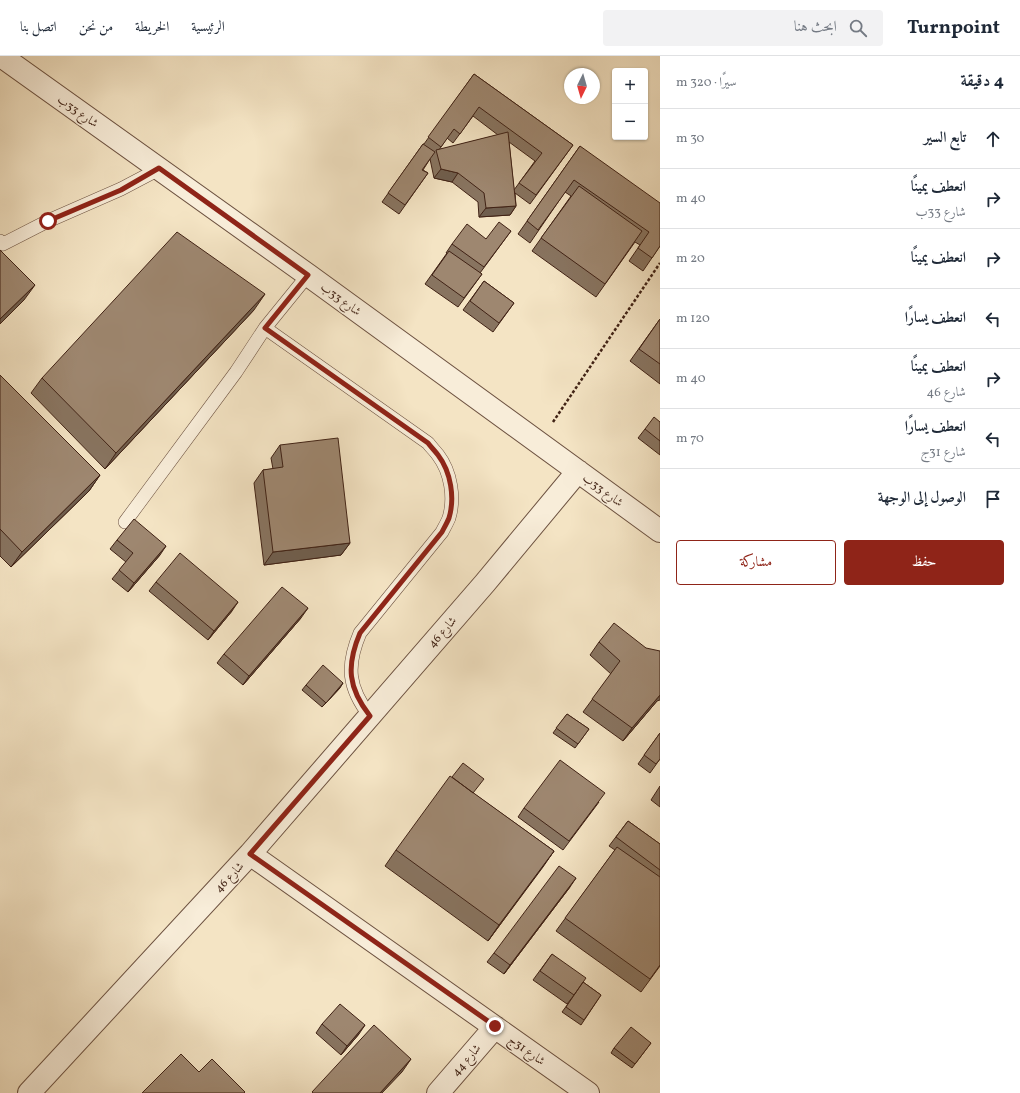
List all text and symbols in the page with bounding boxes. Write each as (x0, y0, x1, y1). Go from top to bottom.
search box (603, 10, 883, 46)
text: Turnpoint (907, 15, 1000, 41)
text: ابحث هنا (794, 17, 837, 38)
icon: search (847, 17, 869, 39)
text: اتصل بنا (20, 18, 57, 37)
text: من نحن (79, 18, 113, 37)
text: الخريطة (135, 18, 169, 37)
text: الرئيسية (191, 18, 225, 37)
north arrow (564, 68, 600, 104)
map controls (612, 68, 648, 140)
button: + (612, 68, 648, 104)
text: 4 دقيقة (961, 70, 1004, 93)
text: سيرًا · 320 m (676, 74, 737, 92)
street label: شارع 33ب (53, 92, 101, 133)
button: − (612, 104, 648, 140)
text: تابع السير (924, 128, 966, 149)
icon: ahead (982, 128, 1004, 150)
text: 30 m (676, 130, 704, 148)
text: انعطف يمينًا (911, 177, 966, 198)
icon: right (982, 188, 1004, 210)
text: 40 m (676, 190, 705, 208)
text: شارع 33ب (916, 204, 966, 222)
route start (39, 212, 57, 230)
text: انعطف يمينًا (911, 248, 966, 269)
icon: right (982, 248, 1004, 270)
text: 20 m (676, 250, 705, 268)
street label: شارع 33ب (316, 280, 364, 322)
text: انعطف يسارًا (905, 308, 966, 329)
icon: left (982, 308, 1004, 330)
text: 120 m (676, 310, 710, 328)
text: انعطف يمينًا (911, 357, 966, 378)
icon: right (982, 368, 1004, 390)
text: 40 m (676, 370, 705, 388)
text: شارع 46 (927, 384, 966, 402)
text: انعطف يسارًا (905, 417, 966, 438)
icon: left (982, 428, 1004, 450)
text: 70 m (676, 430, 704, 448)
text: شارع 31ج (921, 444, 966, 462)
street label: شارع 33ب (578, 471, 626, 513)
text: الوصول إلى الوجهة (878, 488, 966, 509)
icon: arrive (982, 488, 1004, 510)
button: مشاركة (676, 540, 836, 585)
button: حفظ (844, 540, 1004, 585)
street label: شارع 46 (425, 614, 462, 653)
street label: شارع 46 (211, 859, 250, 898)
route end (486, 1017, 504, 1035)
street label: شارع 31ج (504, 1032, 548, 1071)
street label: شارع 44 (448, 1041, 487, 1081)

